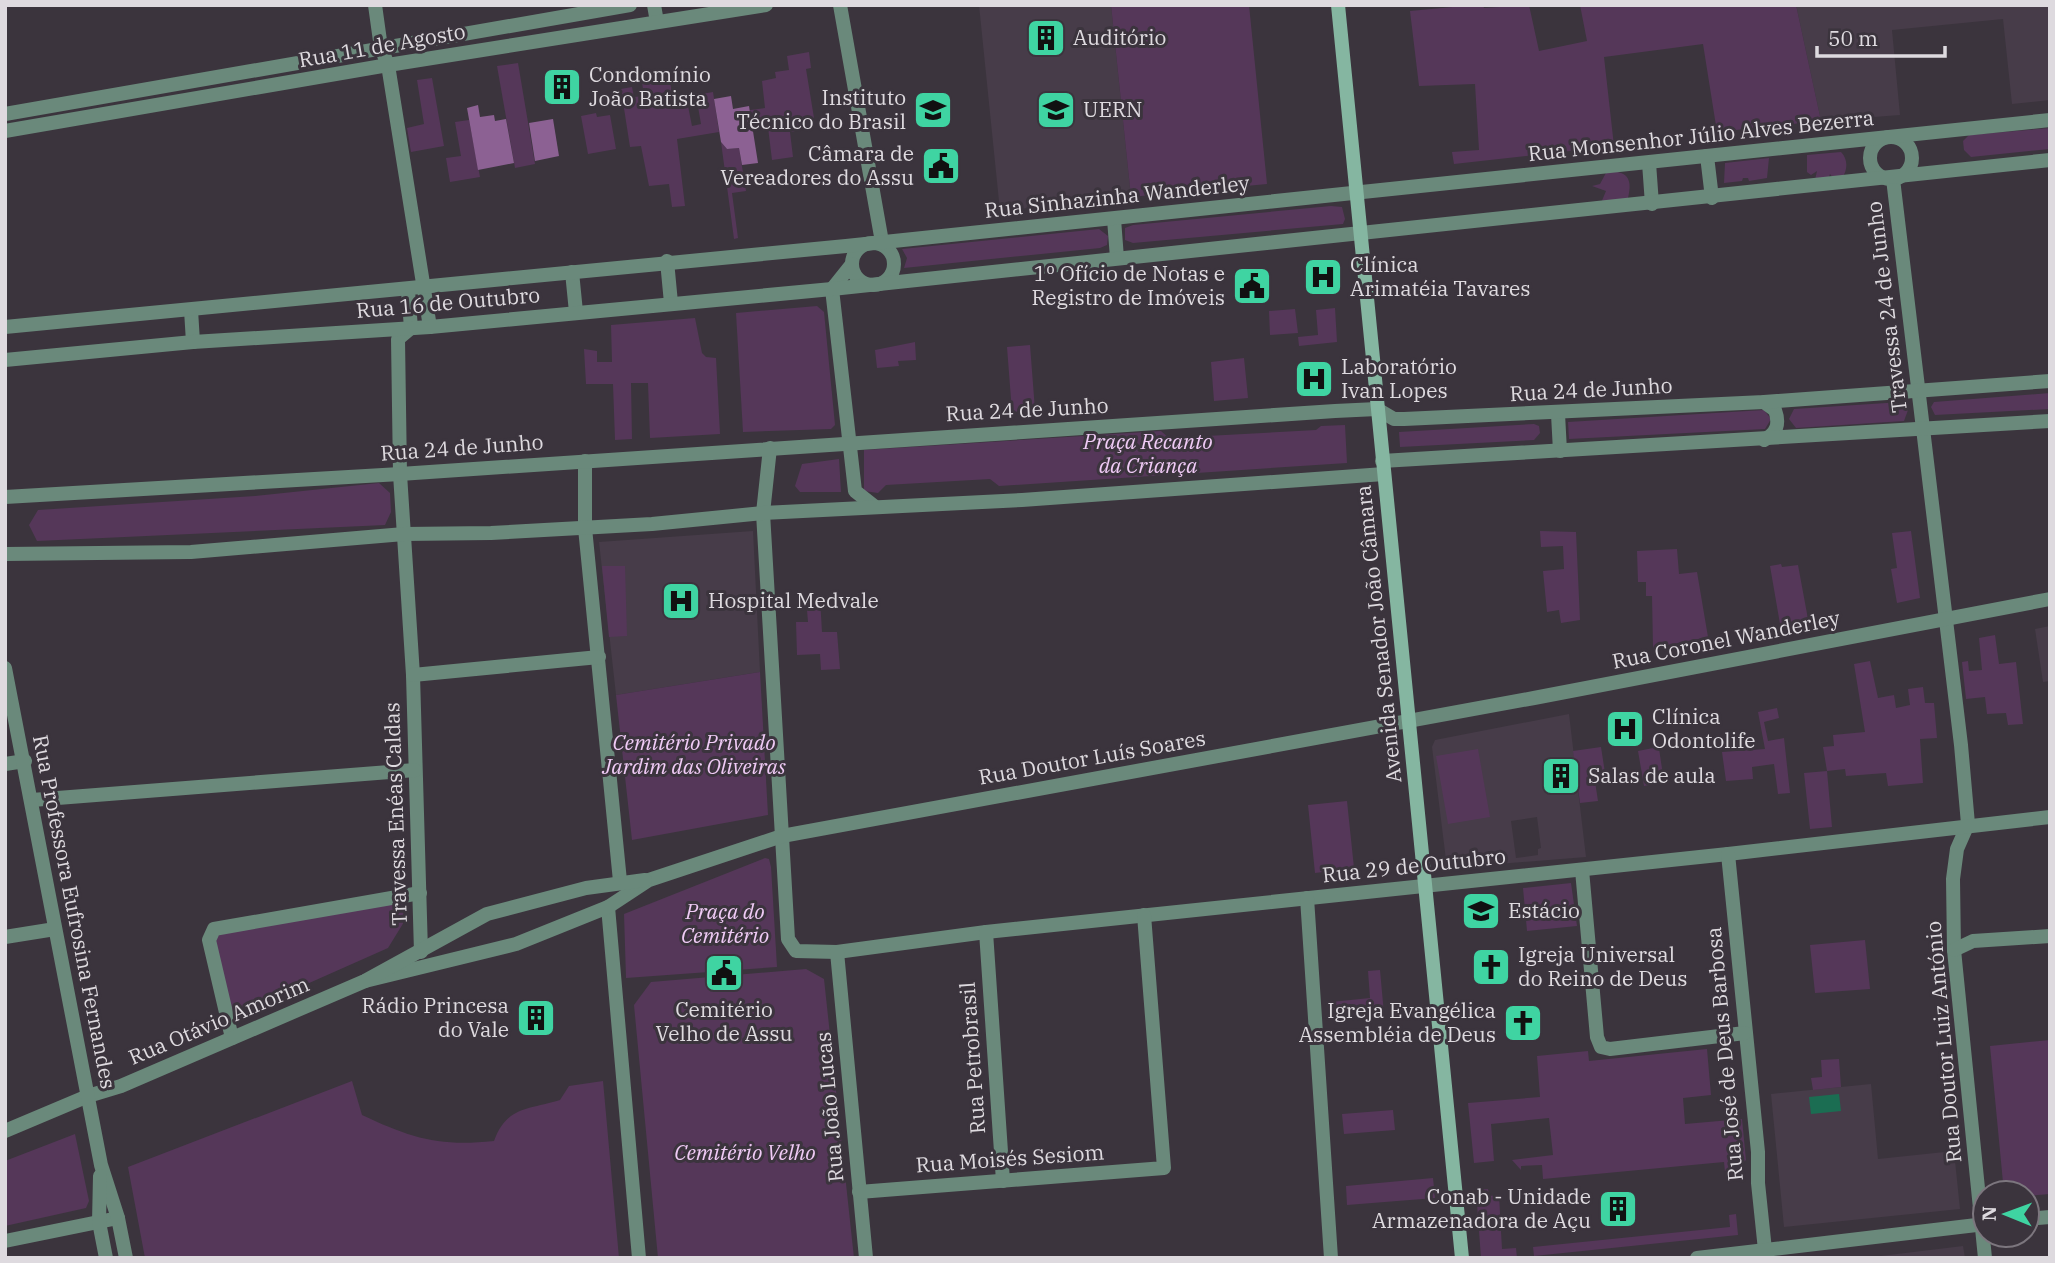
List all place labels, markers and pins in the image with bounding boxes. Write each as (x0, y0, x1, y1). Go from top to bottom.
building icon: Auditório (1025, 17, 1067, 59)
place label: Auditório (1073, 23, 1166, 51)
place label: Condomínio João Batista (589, 60, 711, 112)
building icon: Condomínio João Batista (541, 66, 583, 108)
place label: Instituto Técnico do Brasil (736, 83, 906, 135)
school or university icon: Instituto Técnico do Brasil (912, 89, 954, 131)
school or university icon: UERN (1035, 89, 1077, 131)
place label: UERN (1083, 95, 1142, 123)
place label: Câmara de Vereadores do Assu (720, 139, 914, 191)
public building icon: Câmara de Vereadores do Assu (920, 145, 962, 187)
place label: Clínica Arimatéia Tavares (1350, 250, 1530, 302)
hospital icon: Clínica Arimatéia Tavares (1302, 256, 1344, 298)
place label: 1º Ofício de Notas e Registro de Imóveis (1031, 259, 1225, 311)
public building icon: 1º Ofício de Notas e Registro de Imóveis (1231, 265, 1273, 307)
place label: Laboratório Ivan Lopes (1341, 352, 1457, 404)
hospital icon: Laboratório Ivan Lopes (1293, 358, 1335, 400)
hospital icon: Hospital Medvale (660, 580, 702, 622)
place label: Hospital Medvale (708, 586, 879, 614)
place label: Clínica Odontolife (1652, 702, 1756, 754)
hospital icon: Clínica Odontolife (1604, 708, 1646, 750)
building icon: Salas de aula (1540, 755, 1582, 797)
place label: Salas de aula (1588, 761, 1716, 789)
school or university icon: Estácio (1460, 890, 1502, 932)
place label: Estácio (1508, 896, 1580, 924)
place label: Igreja Universal do Reino de Deus (1518, 940, 1688, 992)
church icon: Igreja Universal do Reino de Deus (1470, 946, 1512, 988)
public building icon: Cemitério Velho de Assu (703, 952, 745, 994)
place label: Rádio Princesa do Vale (361, 991, 509, 1043)
place label: Cemitério Velho de Assu (656, 995, 792, 1047)
place label: Igreja Evangélica Assembléia de Deus (1299, 996, 1496, 1048)
building icon: Rádio Princesa do Vale (515, 997, 557, 1039)
church icon: Igreja Evangélica Assembléia de Deus (1502, 1002, 1544, 1044)
place label: Conab - Unidade Armazenadora de Açu (1372, 1182, 1591, 1234)
building icon: Conab - Unidade Armazenadora de Açu (1597, 1188, 1639, 1230)

